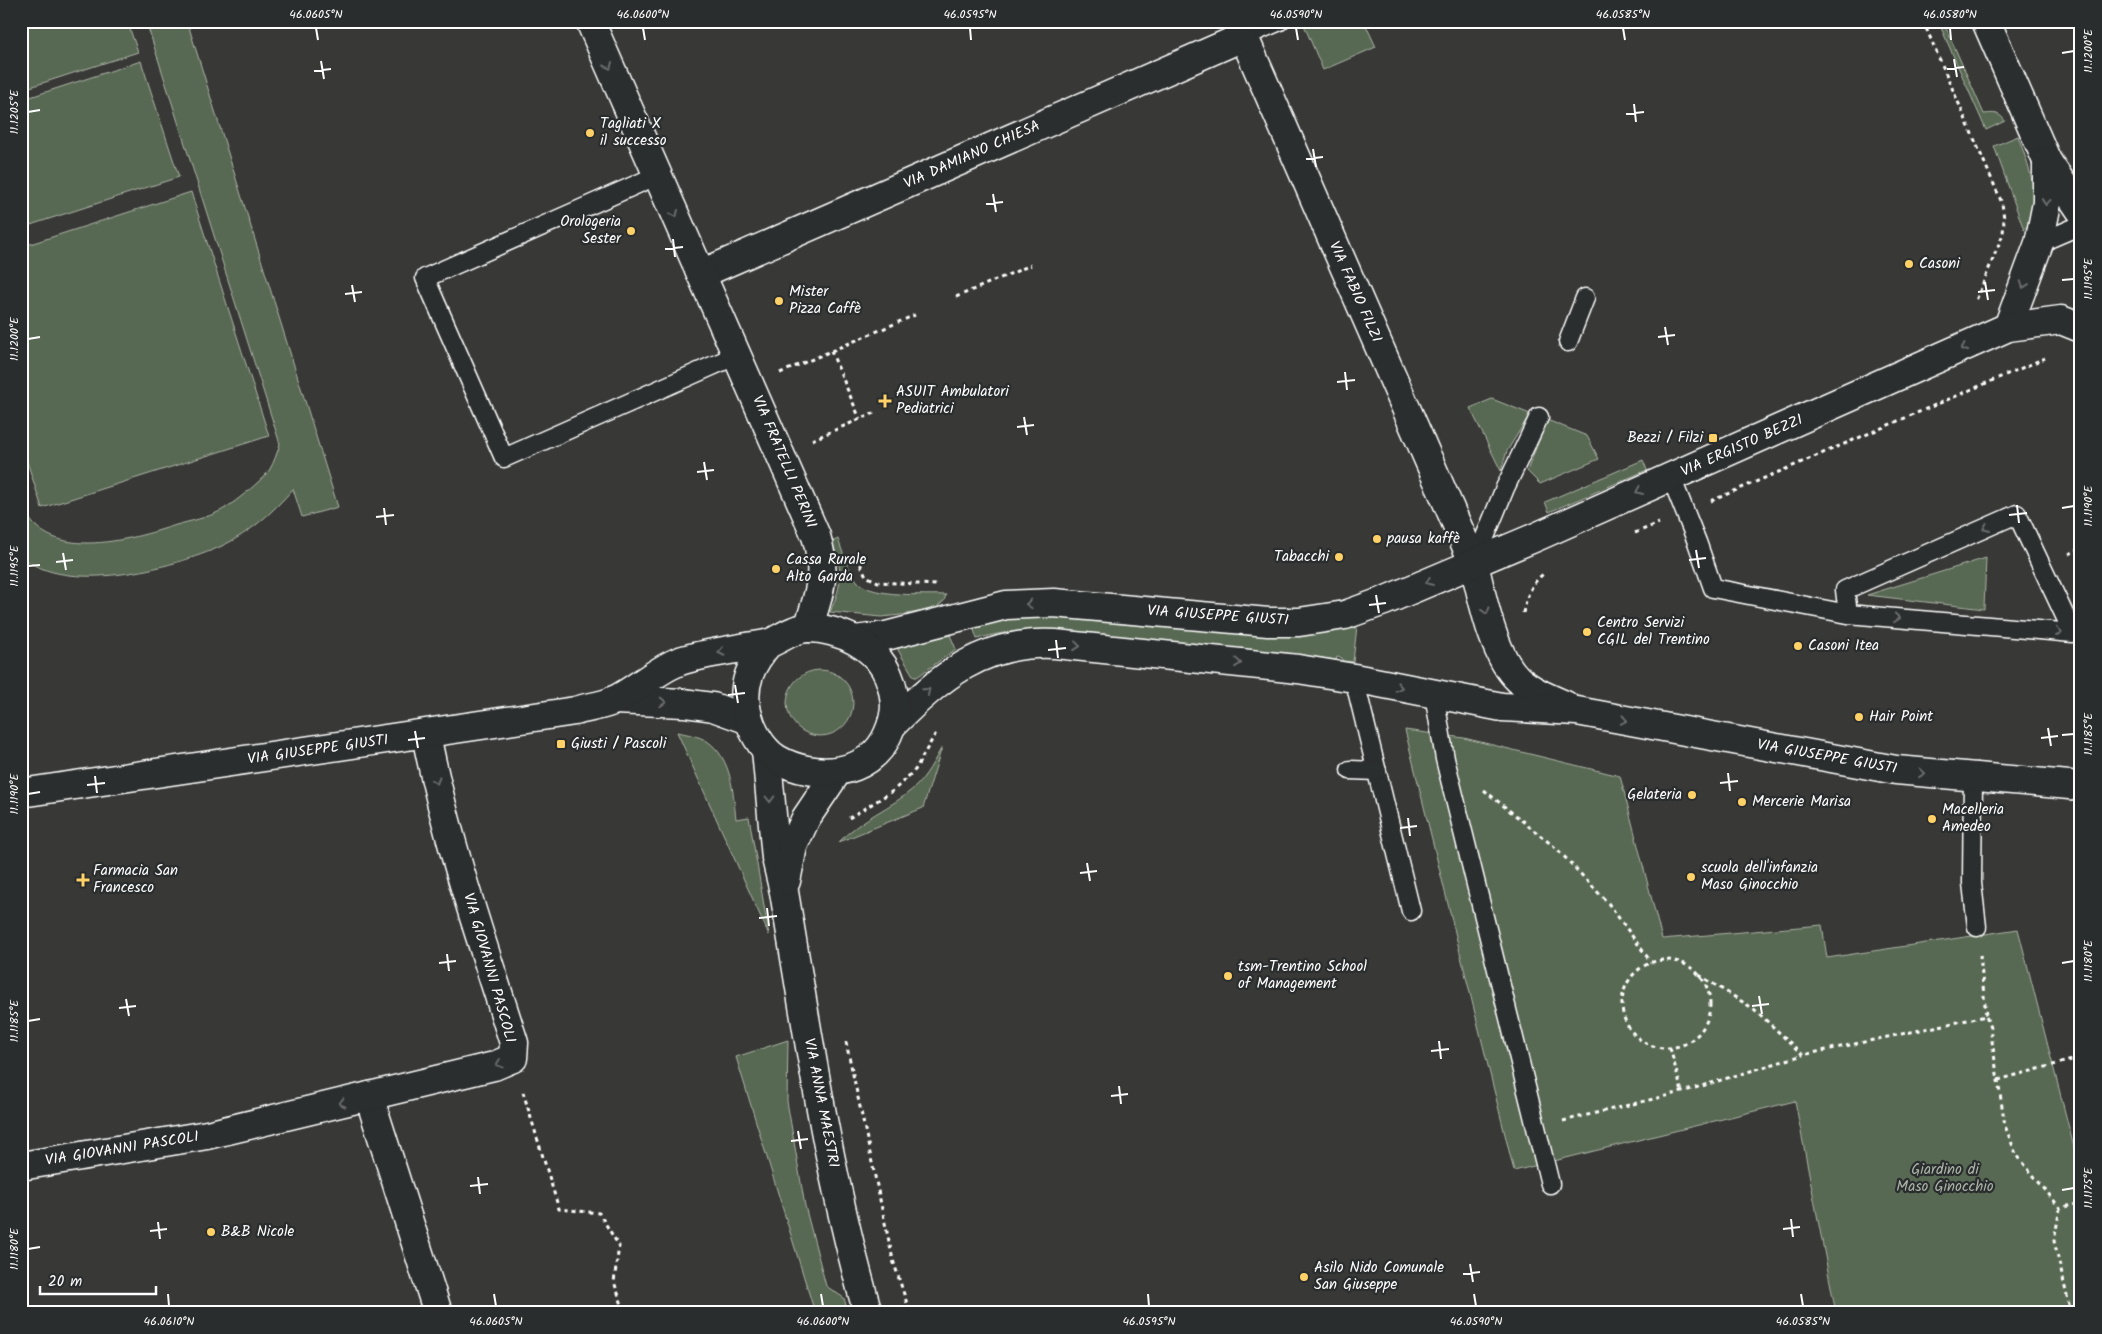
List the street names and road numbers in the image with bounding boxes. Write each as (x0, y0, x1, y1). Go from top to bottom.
street label: VIA DAMIANO CHIESA (900, 114, 1044, 196)
street label: VIA FABIO FILZI (1322, 237, 1388, 347)
street label: VIA FRATELLI PERINI (745, 392, 823, 533)
street label: VIA ERGISTO BEZZI (1677, 408, 1807, 484)
street label: VIA GIUSEPPE GIUSTI (1146, 599, 1290, 633)
street label: VIA GIUSEPPE GIUSTI (246, 728, 390, 772)
street label: VIA GIUSEPPE GIUSTI (1755, 733, 1899, 781)
street label: VIA GIOVANNI PASCOLI (456, 890, 522, 1046)
street label: VIA ANNA MAESTRI (797, 1036, 845, 1170)
street label: VIA GIOVANNI PASCOLI (44, 1125, 201, 1173)

